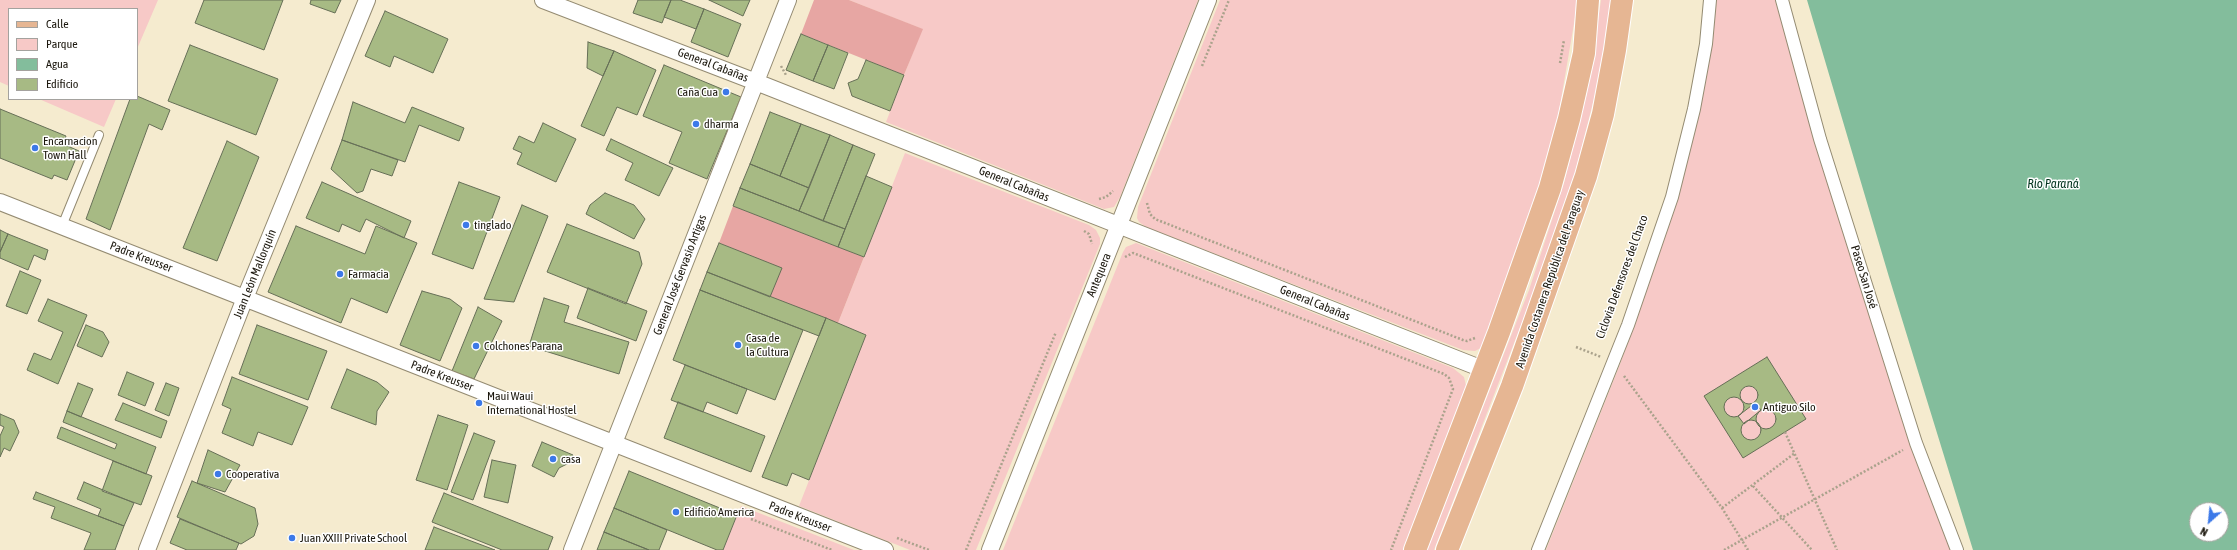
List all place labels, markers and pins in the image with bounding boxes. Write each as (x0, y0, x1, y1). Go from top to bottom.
place label: Caña Cua (677, 85, 718, 99)
marker: Caña Cua (721, 87, 731, 97)
place label: dharma (704, 117, 739, 131)
marker: dharma (691, 119, 701, 129)
place label: Encarnacion Town Hall (43, 134, 98, 162)
marker: Encarnacion Town Hall (30, 143, 40, 153)
place label: tinglado (474, 218, 511, 232)
marker: tinglado (461, 220, 471, 230)
place label: Farmacia (348, 267, 389, 281)
marker: Farmacia (335, 269, 345, 279)
place label: Casa de la Cultura (746, 331, 789, 359)
place label: Colchones Parana (484, 339, 563, 353)
marker: Casa de la Cultura (733, 340, 743, 350)
marker: Colchones Parana (471, 341, 481, 351)
place label: Maui Waui International Hostel (487, 389, 576, 417)
marker: Maui Waui International Hostel (474, 398, 484, 408)
place label: Antiguo Silo (1763, 400, 1816, 414)
marker: Antiguo Silo (1750, 402, 1760, 412)
place label: casa (561, 452, 581, 466)
marker: casa (548, 454, 558, 464)
place label: Cooperativa (226, 467, 279, 481)
marker: Cooperativa (213, 469, 223, 479)
place label: Edificio America (684, 505, 754, 519)
marker: Edificio America (671, 507, 681, 517)
place label: Juan XXIII Private School (300, 531, 407, 545)
marker: Juan XXIII Private School (287, 533, 297, 543)

